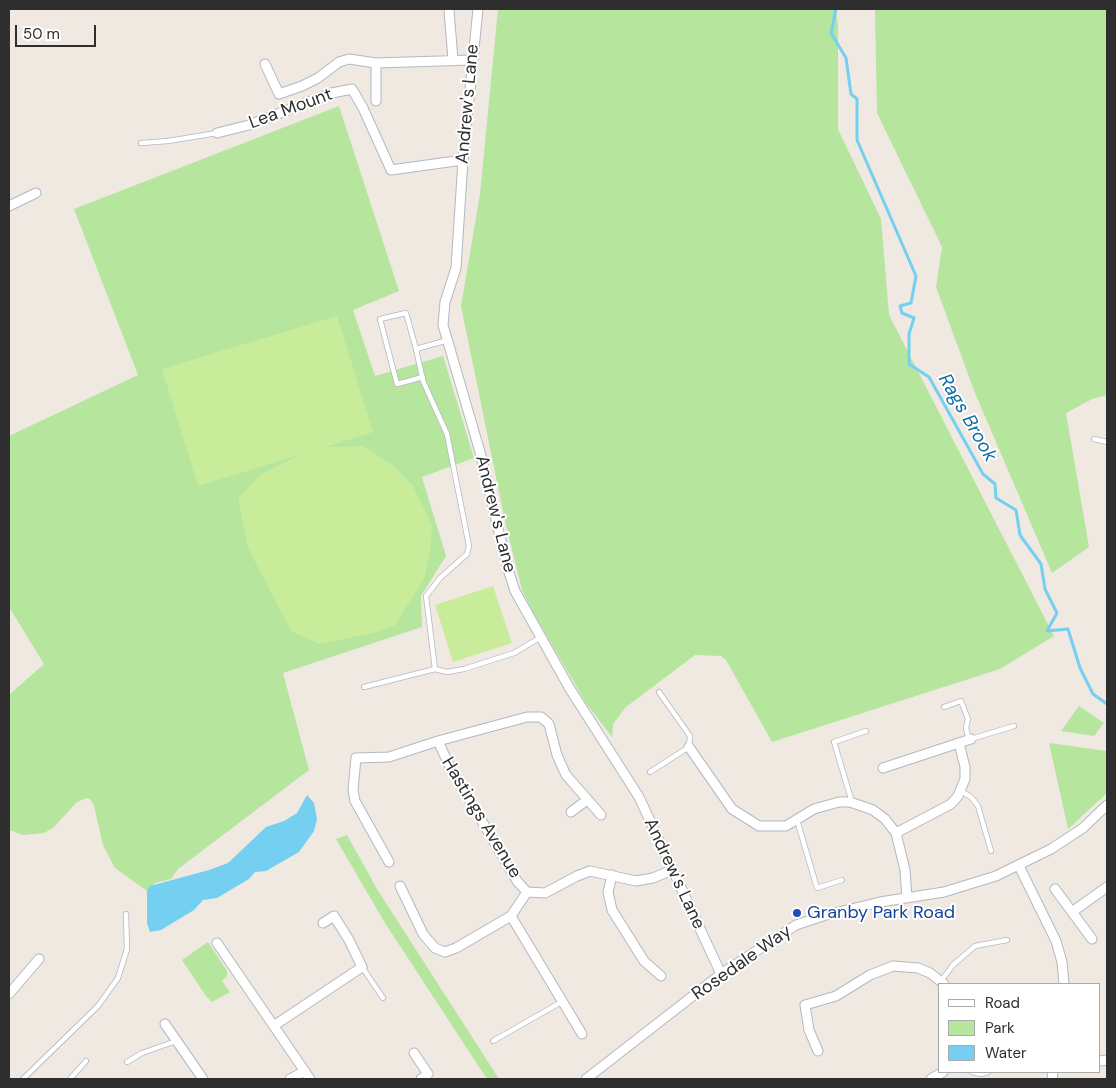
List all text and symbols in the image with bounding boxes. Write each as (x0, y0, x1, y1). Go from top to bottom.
scale bar (18, 15, 99, 47)
text: 50 m (23, 24, 60, 44)
street label: Andrew's Lane (452, 43, 484, 165)
street label: Lea Mount (246, 84, 336, 134)
water label: Rags Brook (933, 370, 1001, 466)
street label: Andrew's Lane (470, 453, 520, 575)
street label: Hastings Avenue (436, 754, 526, 882)
street label: Andrew's Lane (639, 815, 709, 933)
place label: Granby Park Road (807, 902, 955, 924)
marker: Granby Park Road (791, 907, 803, 919)
street label: Rosedale Way (688, 921, 796, 1005)
legend (938, 983, 1101, 1073)
text: Road (985, 993, 1020, 1013)
text: Park (985, 1018, 1015, 1038)
text: Water (985, 1043, 1026, 1063)

